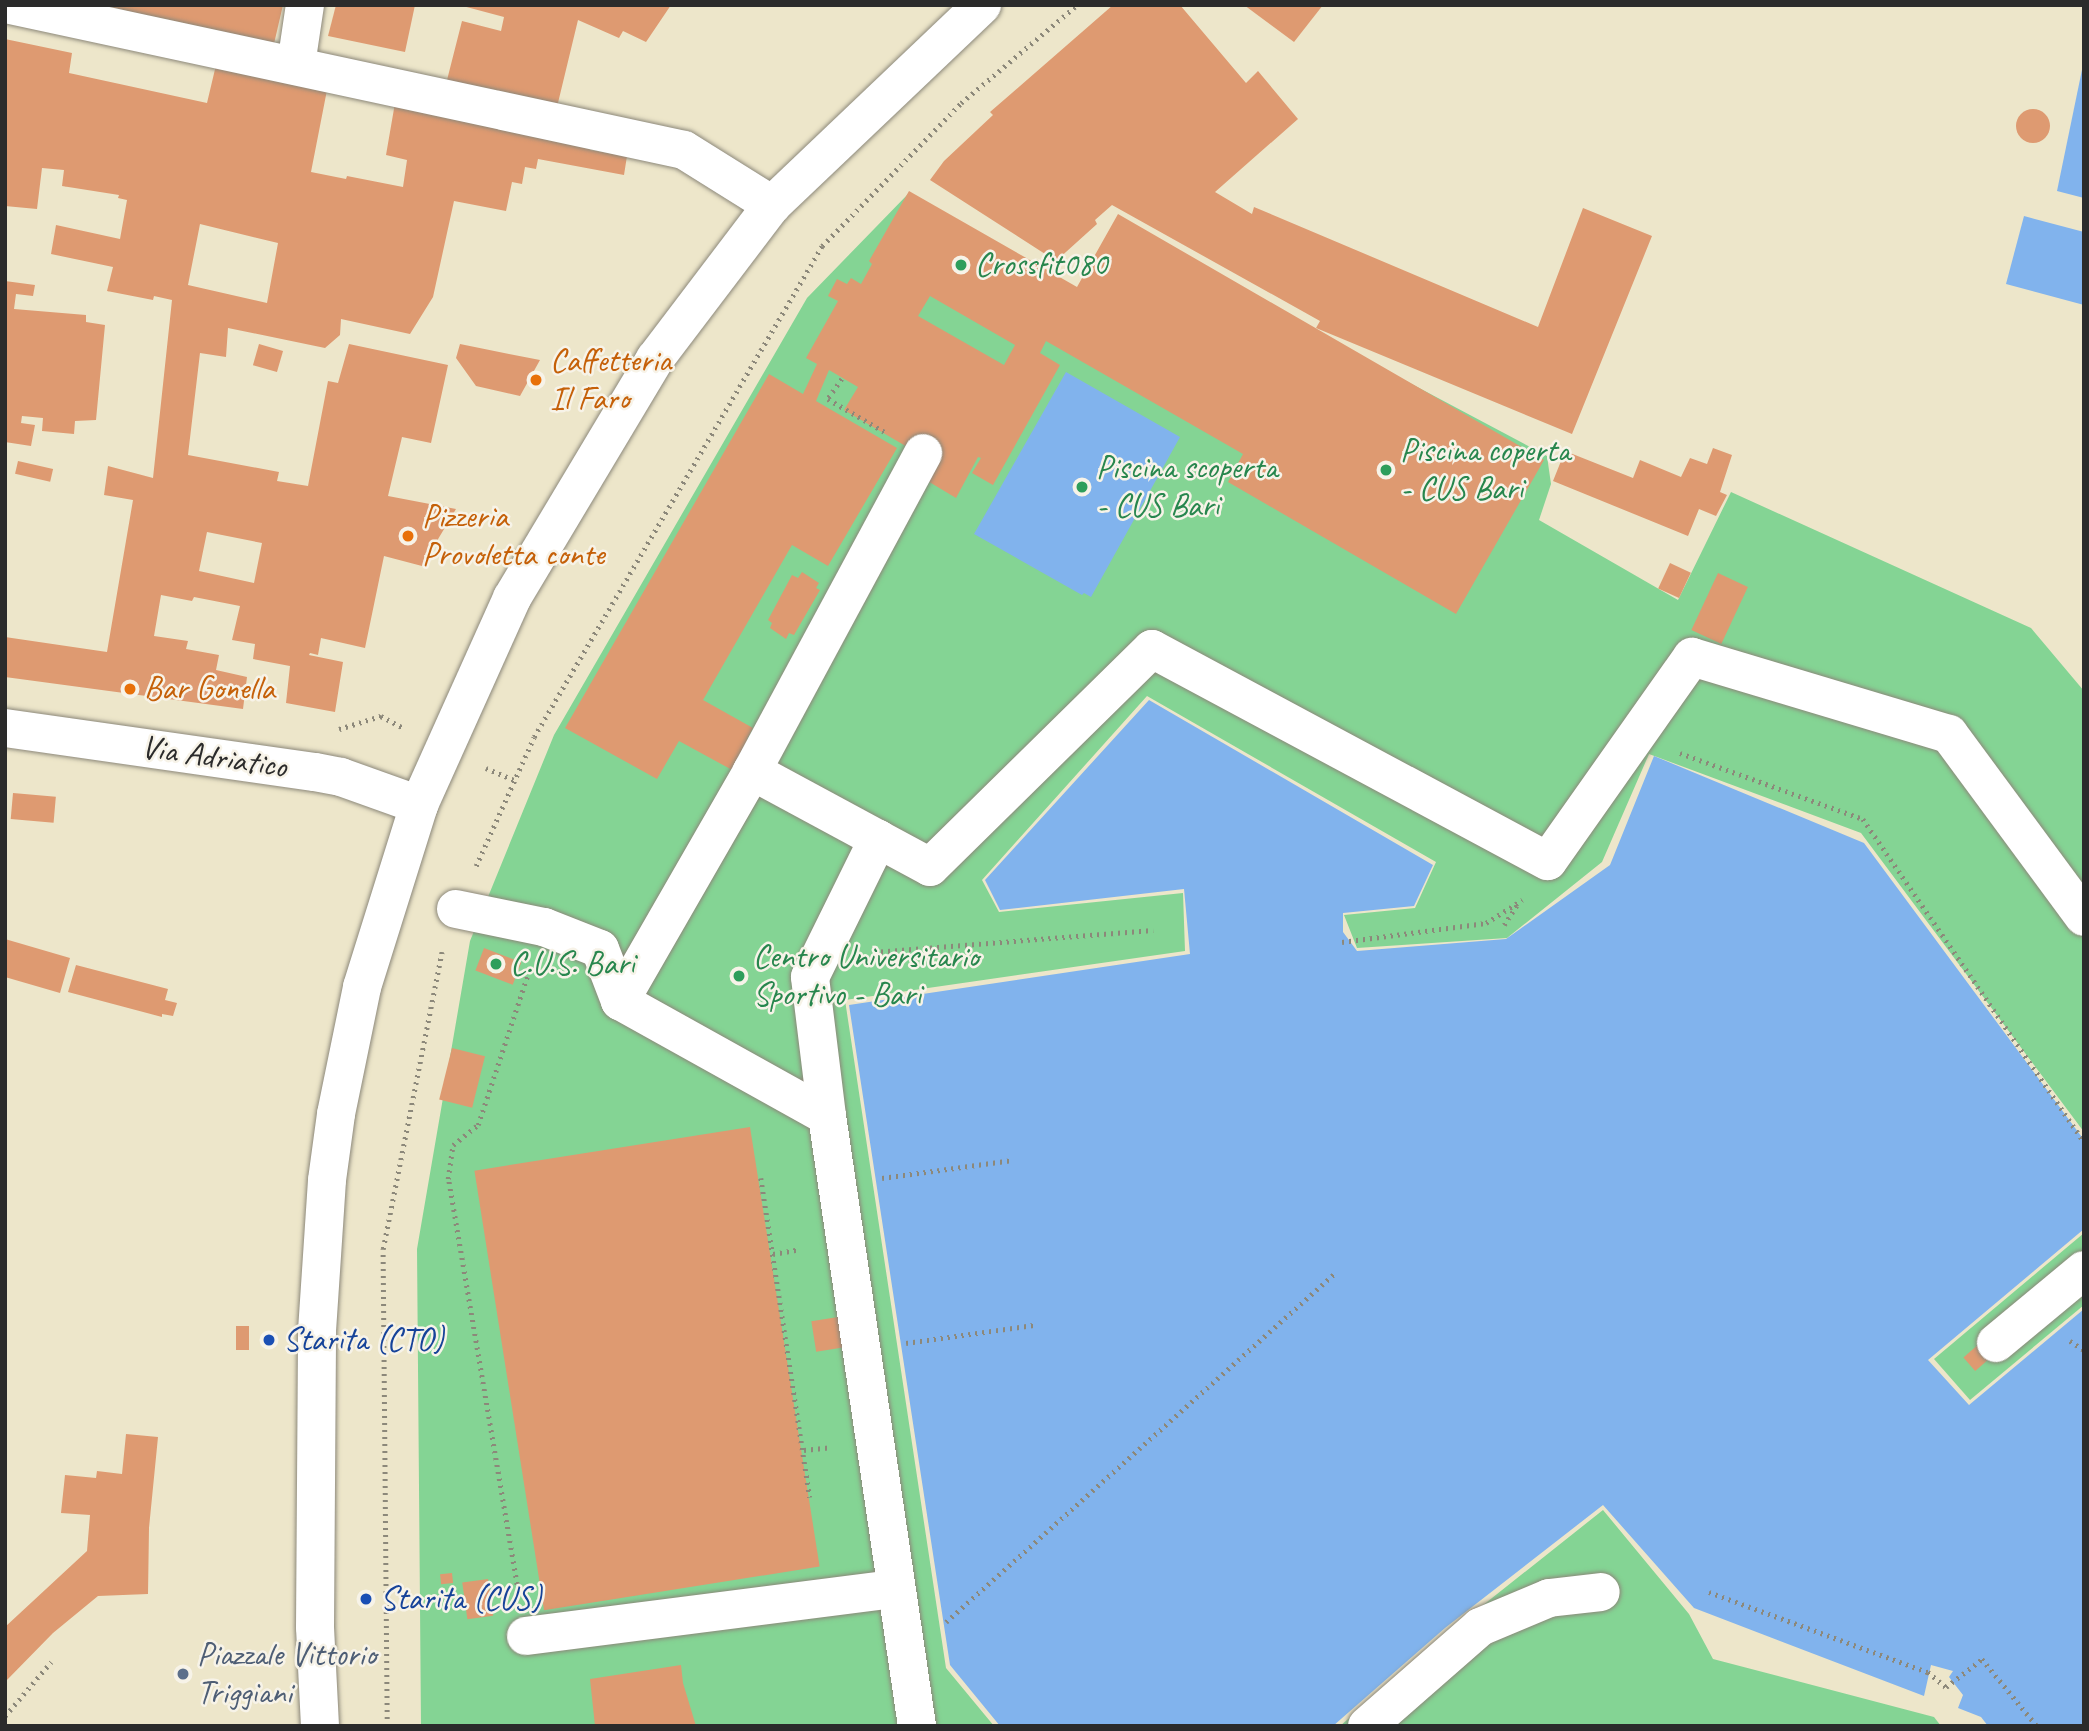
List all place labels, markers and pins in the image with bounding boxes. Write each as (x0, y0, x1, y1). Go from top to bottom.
place label: Crossfit080 (975, 245, 1107, 285)
marker: Crossfit080 (953, 257, 969, 273)
place label: Caffetteria Il Faro (550, 341, 671, 419)
marker: Caffetteria Il Faro (528, 372, 544, 388)
place label: Piscina coperta - CUS Bari (1400, 431, 1570, 509)
place label: Piscina scoperta - CUS Bari (1096, 448, 1277, 526)
marker: Piscina coperta - CUS Bari (1378, 462, 1394, 478)
marker: Piscina scoperta - CUS Bari (1074, 479, 1090, 495)
place label: Pizzeria Provoletta conte (422, 497, 604, 575)
marker: Pizzeria Provoletta conte (400, 528, 416, 544)
place label: Bar Gonella (144, 669, 273, 709)
marker: Bar Gonella (122, 681, 138, 697)
place label: Centro Universitario Sportivo - Bari (753, 937, 980, 1015)
place label: C.U.S. Bari (510, 944, 635, 984)
marker: C.U.S. Bari (488, 956, 504, 972)
marker: Centro Universitario Sportivo - Bari (731, 968, 747, 984)
place label: Starita (CTO) (283, 1320, 444, 1360)
marker: Starita (CTO) (261, 1332, 277, 1348)
place label: Starita (CUS) (380, 1579, 542, 1619)
marker: Starita (CUS) (358, 1591, 374, 1607)
place label: Piazzale Vittorio Triggiani (197, 1635, 376, 1713)
marker: Piazzale Vittorio Triggiani (175, 1666, 191, 1682)

